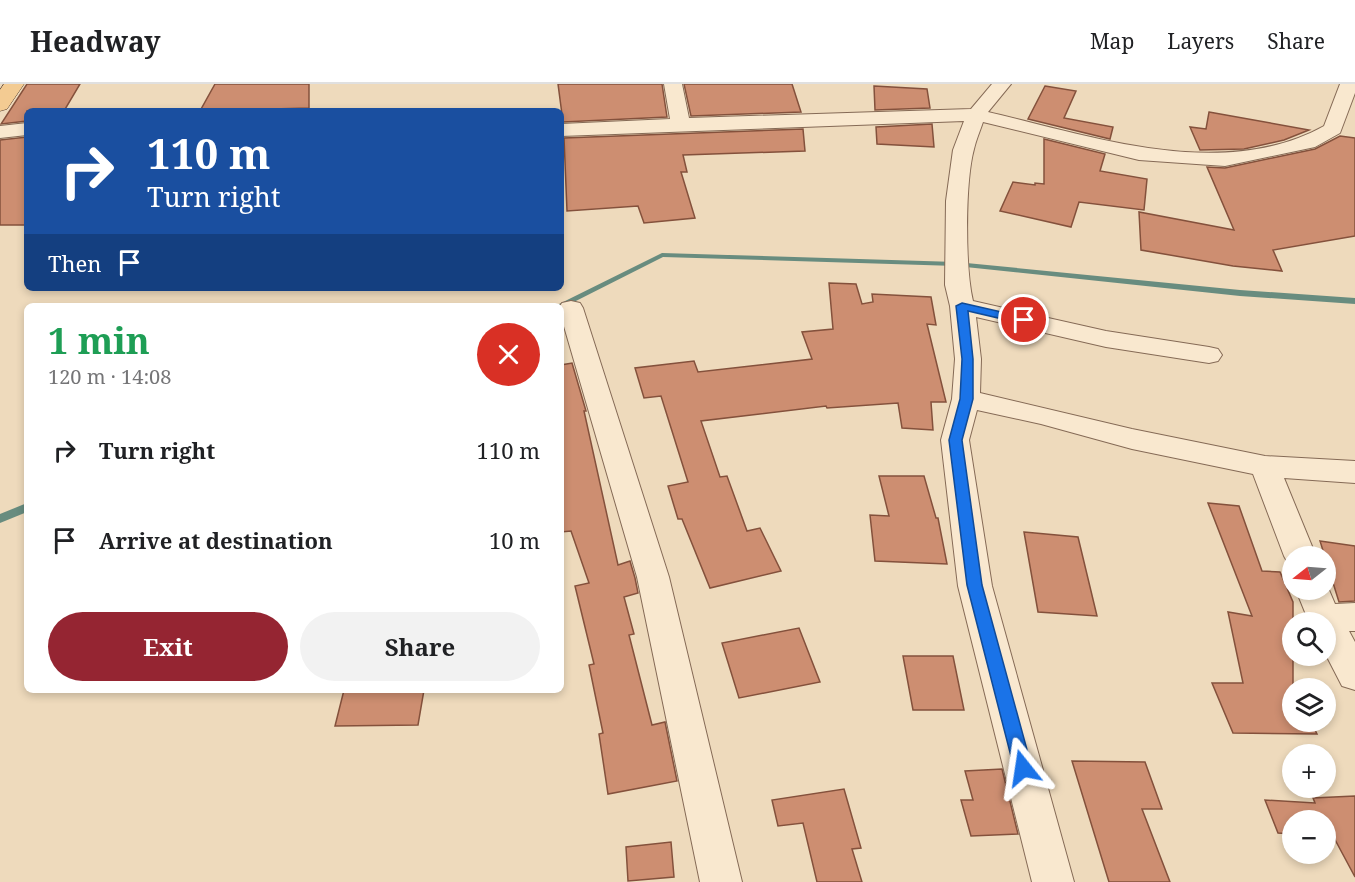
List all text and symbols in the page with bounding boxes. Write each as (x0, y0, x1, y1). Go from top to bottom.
text: Headway (30, 22, 160, 60)
text: Map (1090, 27, 1134, 55)
text: Layers (1167, 27, 1234, 55)
text: Share (1267, 27, 1325, 55)
text: 110 m (147, 124, 271, 181)
icon: right (48, 132, 126, 210)
text: Turn right (147, 178, 280, 215)
icon: arrive (113, 246, 146, 279)
text: Then (48, 248, 101, 278)
pin (998, 294, 1049, 345)
icon: arrive (1007, 303, 1040, 336)
text: 1 min (48, 316, 150, 365)
button: close (477, 323, 540, 386)
text: 120 m · 14:08 (48, 363, 171, 390)
icon: right (48, 434, 81, 467)
text: Turn right (99, 435, 215, 465)
text: 110 m (477, 435, 540, 465)
icon: arrive (48, 524, 81, 557)
text: Arrive at destination (99, 525, 333, 555)
text: 10 m (489, 525, 540, 555)
north arrow (1282, 546, 1336, 600)
map controls (1282, 546, 1336, 864)
button: Exit (48, 612, 288, 681)
button: Share (300, 612, 540, 681)
button: search (1282, 612, 1336, 666)
button: layers (1282, 678, 1336, 732)
position arrow (991, 736, 1055, 800)
button: + (1282, 744, 1336, 798)
button: − (1282, 810, 1336, 864)

